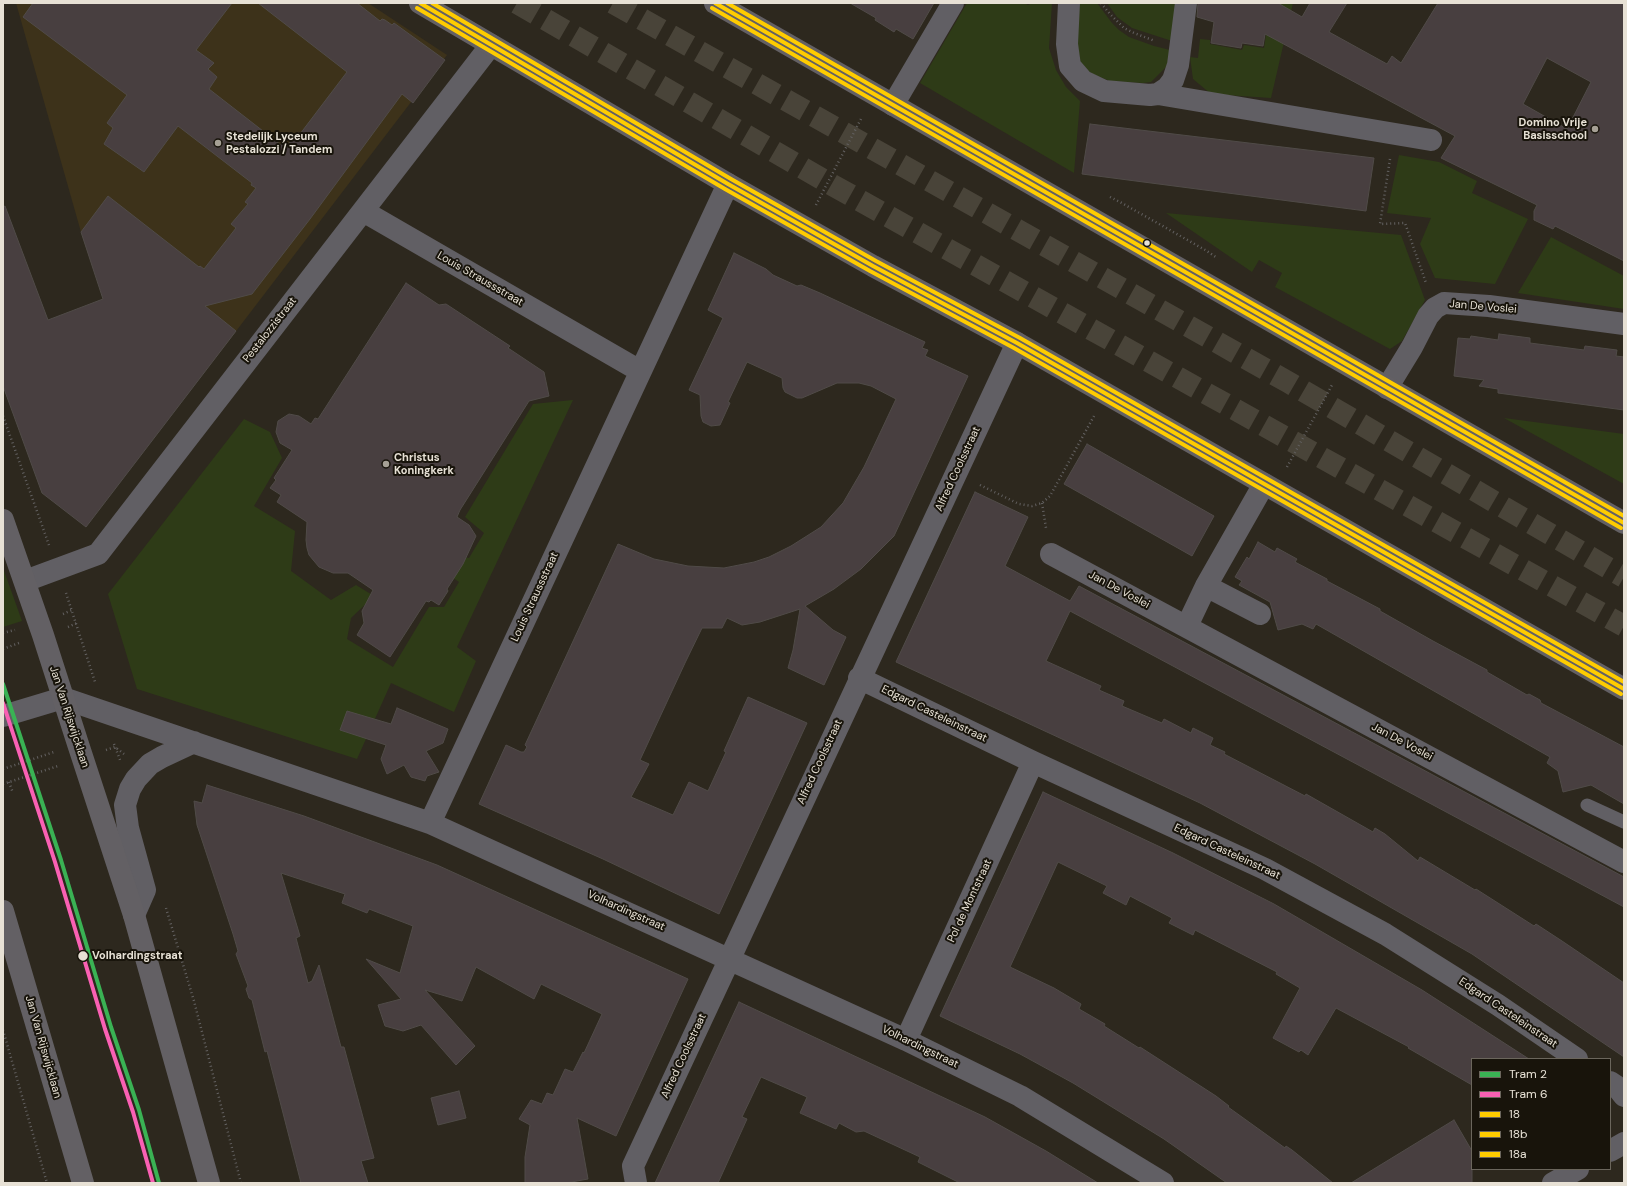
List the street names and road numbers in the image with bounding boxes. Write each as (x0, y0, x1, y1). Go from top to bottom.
street label: Louis Straussstraat (435, 249, 525, 309)
street label: Pestalozzistraat (240, 295, 300, 365)
street label: Jan De Voslei (1449, 297, 1517, 317)
street label: Alfred Coolsstraat (933, 424, 983, 514)
street label: Louis Straussstraat (508, 550, 562, 644)
street label: Jan De Voslei (1086, 568, 1152, 612)
street label: Jan Van Rijswijcklaan (46, 664, 92, 770)
street label: Edgard Casteleinstraat (879, 683, 989, 745)
street label: Alfred Coolsstraat (795, 717, 845, 807)
street label: Jan De Voslei (1369, 720, 1435, 764)
street label: Edgard Casteleinstraat (1172, 822, 1282, 882)
street label: Pol de Montstraat (945, 857, 995, 945)
street label: Volhardingstraat (585, 888, 667, 934)
street label: Edgard Casteleinstraat (1456, 975, 1560, 1051)
street label: Jan Van Rijswijcklaan (22, 994, 64, 1100)
street label: Alfred Coolsstraat (659, 1011, 709, 1101)
street label: Volhardingstraat (880, 1023, 960, 1071)

